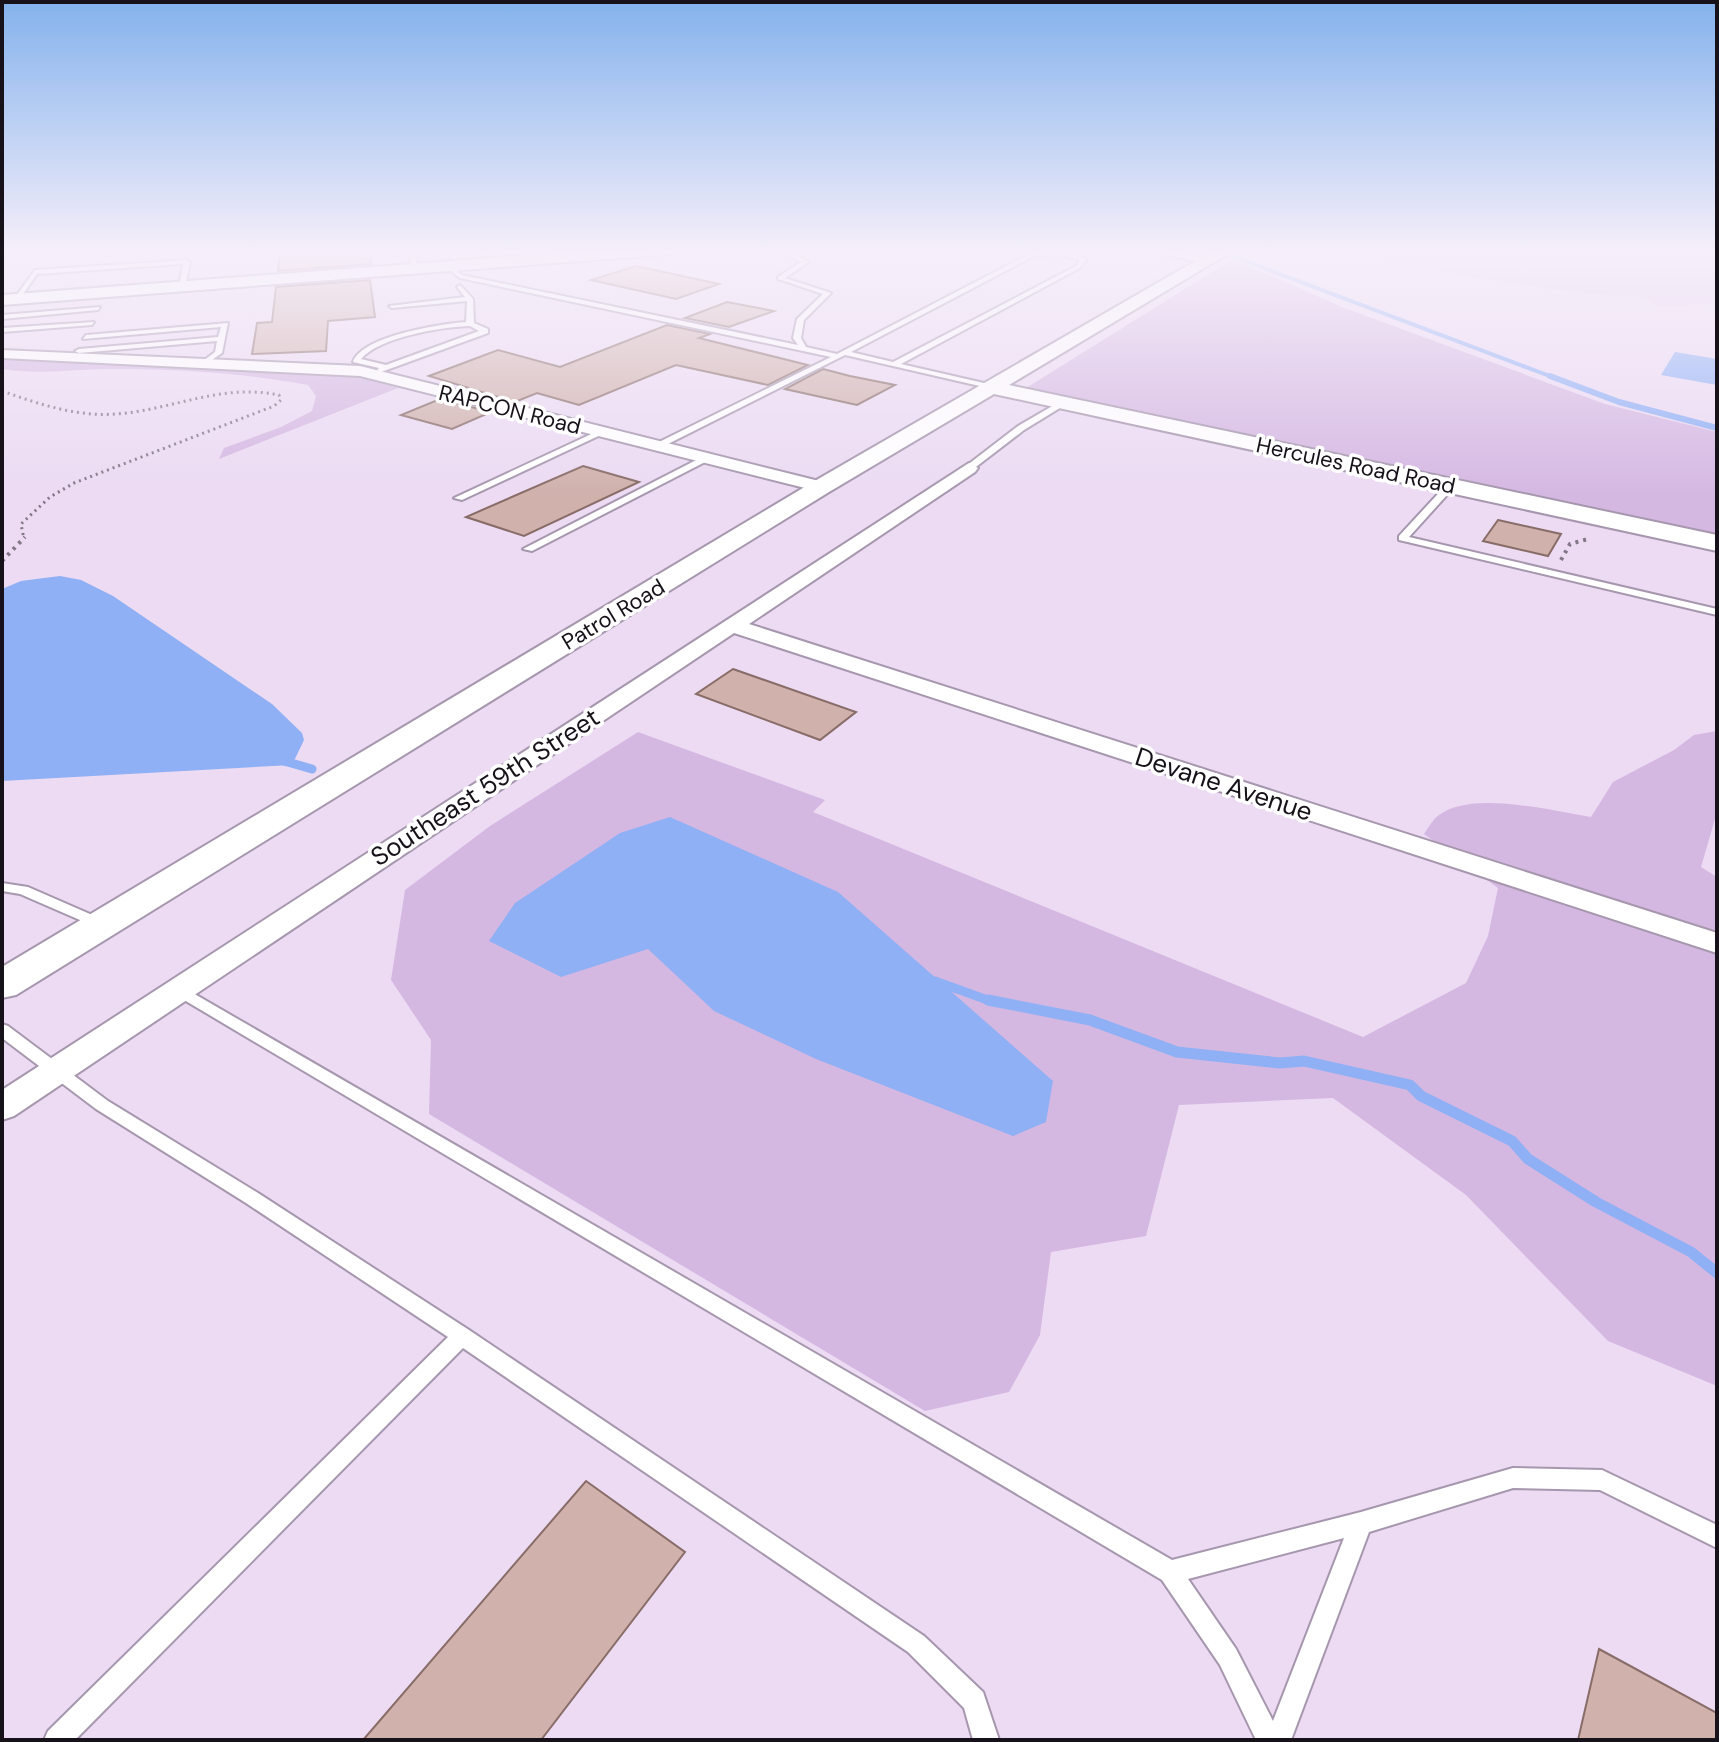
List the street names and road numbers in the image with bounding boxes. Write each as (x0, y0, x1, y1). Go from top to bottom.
street label: RAPCON Road (436, 378, 584, 441)
street label: Hercules Road Road (1254, 430, 1458, 501)
street label: Patrol Road (556, 572, 670, 657)
street label: Southeast 59th Street (364, 700, 606, 874)
street label: Devane Avenue (1131, 739, 1317, 829)

